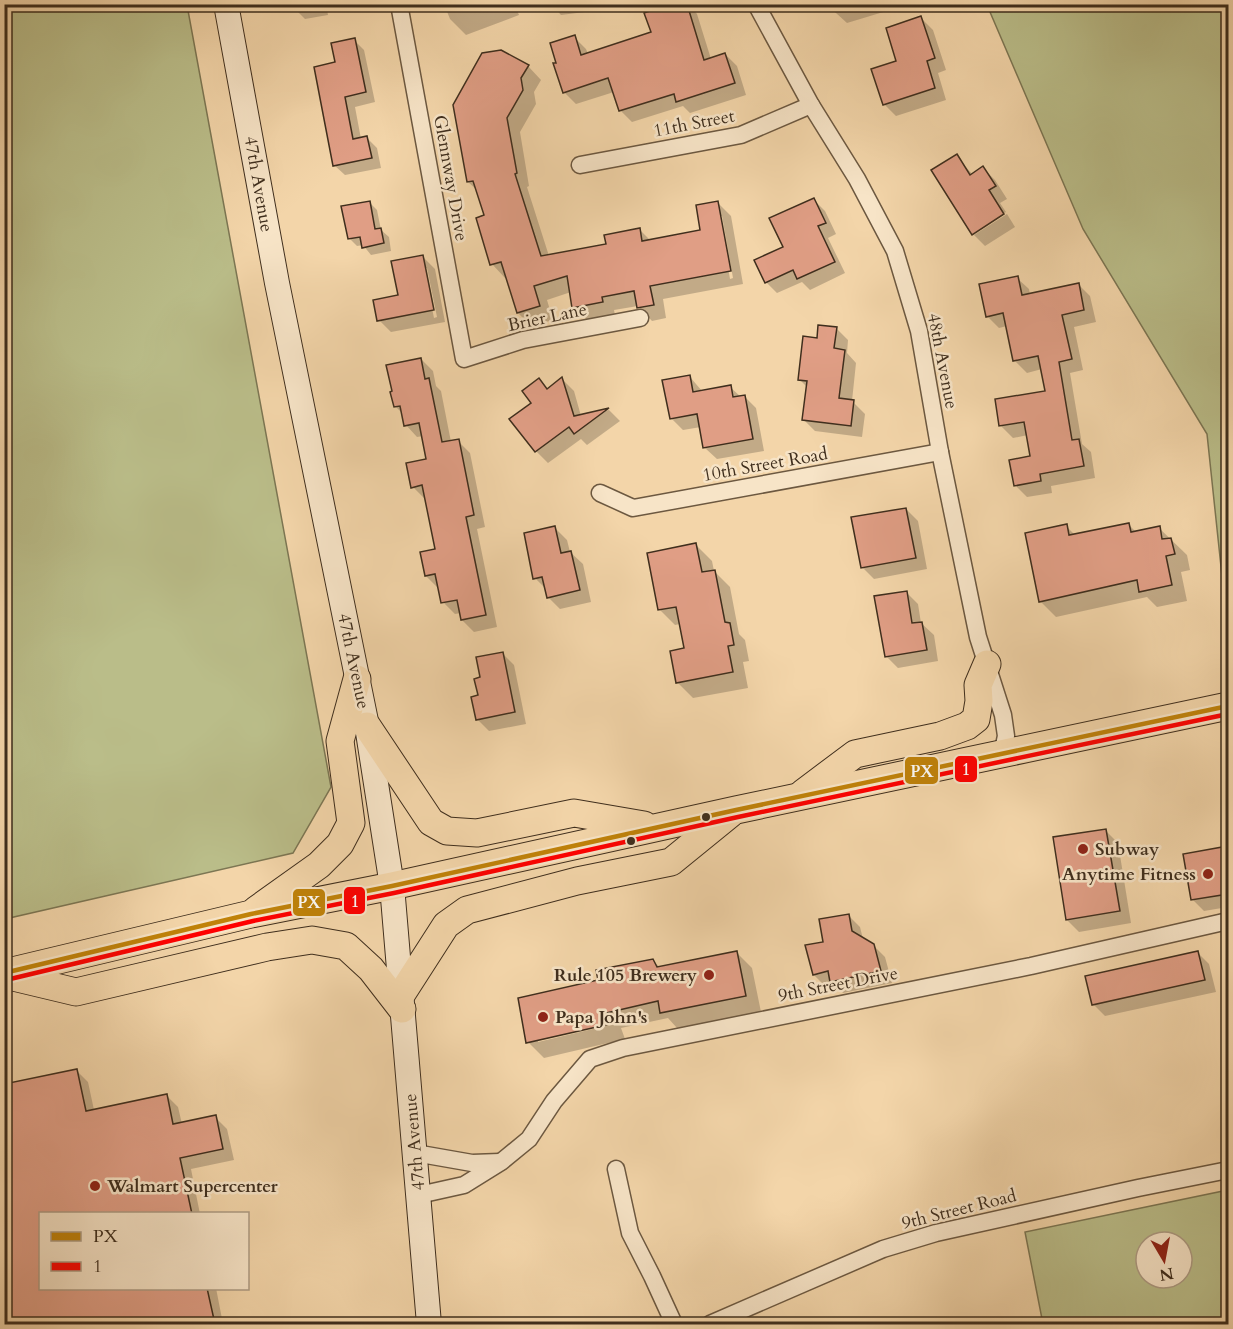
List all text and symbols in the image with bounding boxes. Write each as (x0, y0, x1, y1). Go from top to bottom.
street label: 11th Street (651, 103, 737, 144)
street label: Glennway Drive (427, 113, 474, 243)
street label: 47th Avenue (238, 134, 279, 234)
street label: Brier Lane (505, 297, 589, 338)
street label: 48th Avenue (921, 311, 964, 411)
street label: 10th Street Road (701, 441, 830, 488)
street label: 47th Avenue (331, 611, 376, 711)
line badge: 1 (954, 755, 978, 783)
line badge: PX (904, 756, 939, 785)
text: 1 (962, 759, 970, 781)
text: PX (910, 761, 934, 783)
unlabelled marker (700, 811, 712, 823)
unlabelled marker (625, 835, 637, 847)
place label: Subway (1095, 837, 1160, 862)
marker: Subway (1076, 842, 1090, 856)
place label: Anytime Fitness (1062, 862, 1196, 887)
marker: Anytime Fitness (1201, 867, 1215, 881)
line badge: 1 (343, 886, 366, 915)
line badge: PX (292, 888, 326, 917)
text: 1 (351, 891, 359, 913)
text: PX (297, 892, 321, 914)
street label: 9th Street Drive (776, 961, 900, 1008)
place label: Rule 105 Brewery (554, 963, 698, 988)
marker: Rule 105 Brewery (702, 968, 716, 982)
place label: Papa John's (555, 1005, 648, 1030)
marker: Papa John's (536, 1010, 550, 1024)
street label: 47th Avenue (398, 1092, 431, 1191)
place label: Walmart Supercenter (106, 1174, 279, 1199)
marker: Walmart Supercenter (88, 1179, 102, 1193)
street label: 9th Street Road (899, 1183, 1019, 1236)
legend (39, 1212, 249, 1290)
text: PX (93, 1224, 119, 1249)
north arrow (1134, 1230, 1194, 1290)
text: 1 (93, 1254, 102, 1279)
text: N (1158, 1262, 1175, 1286)

